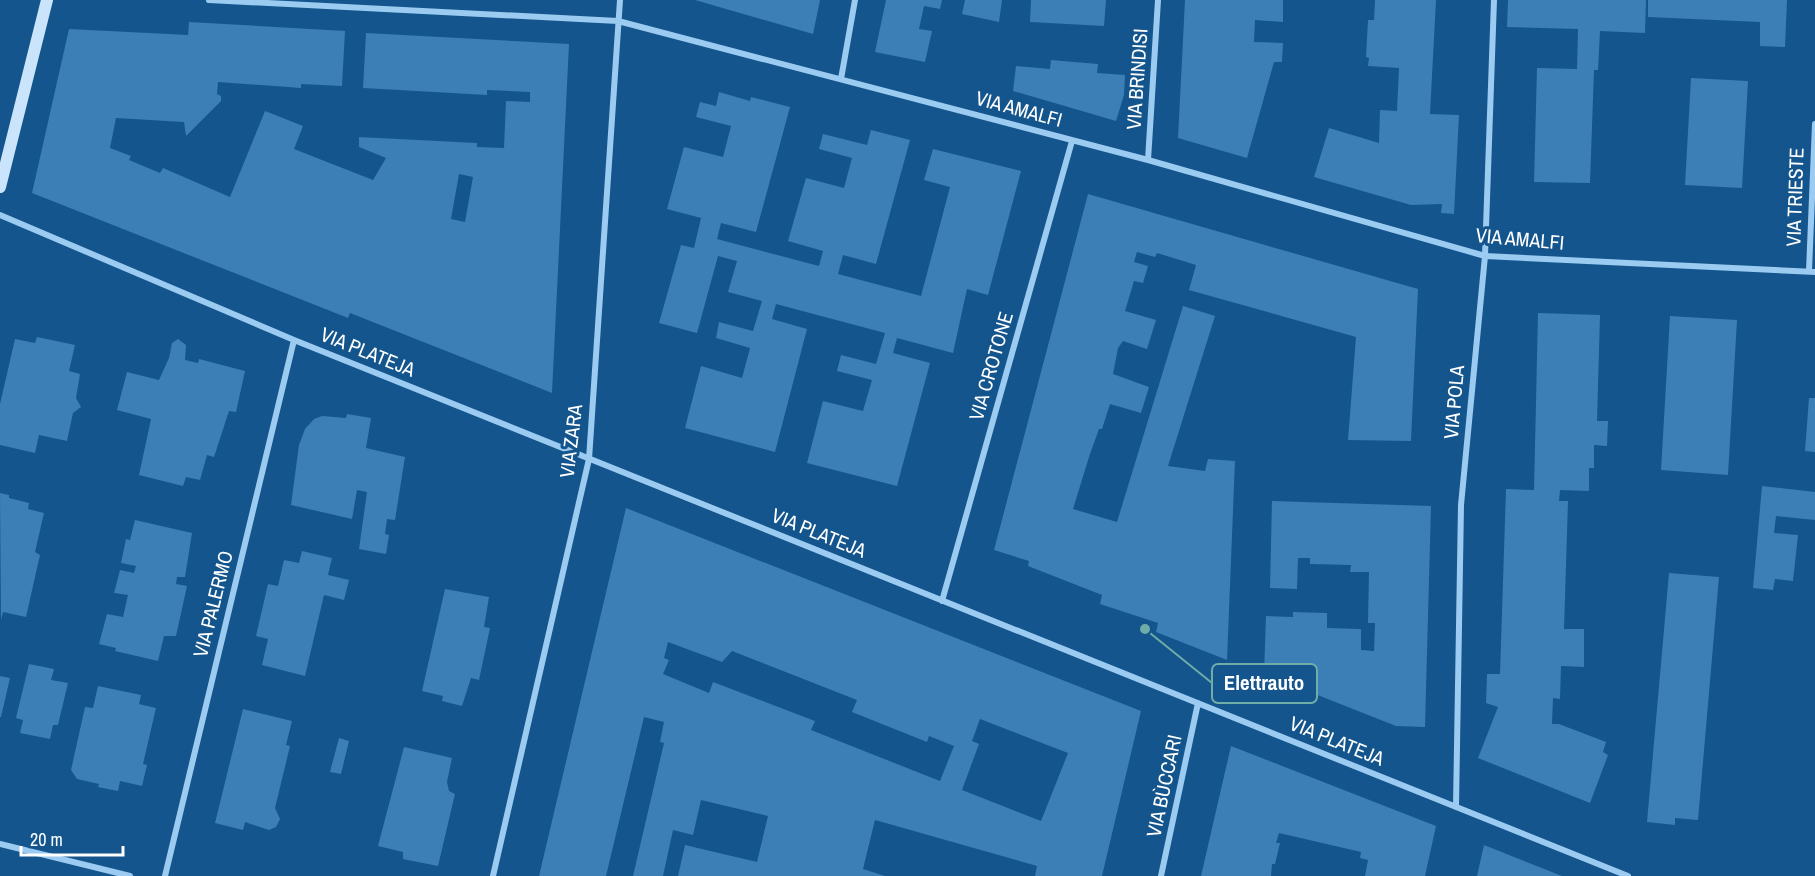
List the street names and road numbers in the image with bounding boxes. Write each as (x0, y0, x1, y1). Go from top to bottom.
street label: VIA BRINDISI (1120, 28, 1153, 130)
street label: VIA AMALFI (973, 84, 1065, 133)
street label: VIA TRIESTE (1779, 147, 1810, 247)
street label: VIA AMALFI (1475, 221, 1565, 256)
street label: VIA CROTONE (962, 308, 1019, 423)
street label: VIA PLATEJA (317, 320, 420, 383)
street label: VIA POLA (1437, 364, 1470, 440)
street label: VIA ZARA (553, 403, 588, 479)
street label: VIA PLATEJA (768, 501, 871, 564)
street label: VIA PALERMO (186, 548, 239, 660)
street label: VIA PLATEJA (1286, 709, 1389, 772)
street label: VIA BÙCCARI (1140, 732, 1188, 840)

